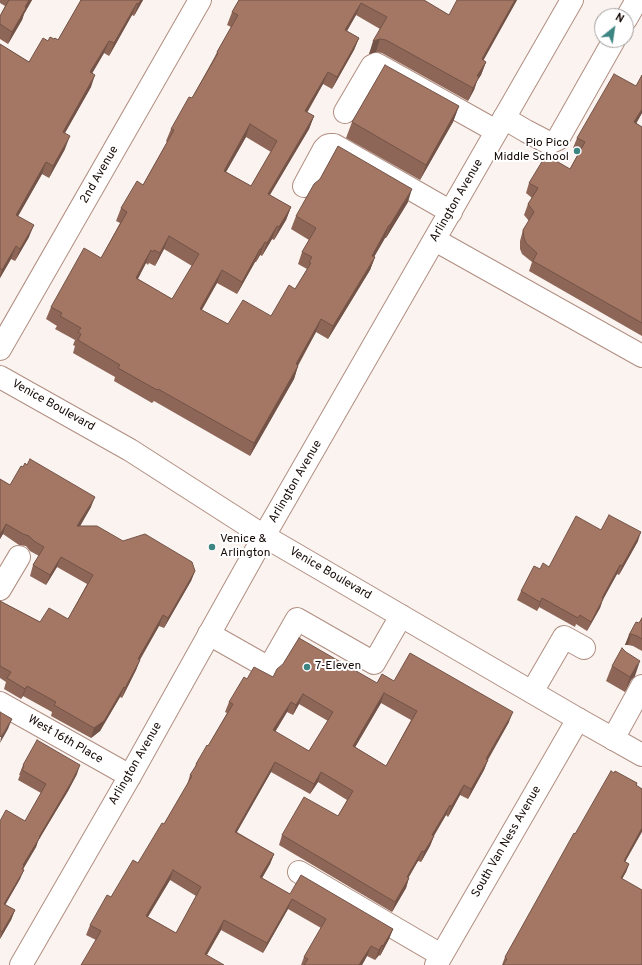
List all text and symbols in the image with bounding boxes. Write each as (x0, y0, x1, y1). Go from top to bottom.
north arrow (594, 8, 634, 48)
text: N (613, 10, 626, 27)
place label: Pio Pico Middle School (494, 137, 569, 165)
street label: 2nd Avenue (78, 144, 122, 206)
marker: Pio Pico Middle School (572, 146, 582, 156)
street label: Arlington Avenue (427, 157, 487, 245)
street label: Venice Boulevard (9, 377, 97, 435)
street label: Arlington Avenue (266, 438, 326, 526)
place label: Venice & Arlington (220, 533, 270, 561)
marker: Venice & Arlington (207, 542, 217, 552)
street label: Venice Boulevard (286, 545, 374, 603)
place label: 7-Eleven (315, 660, 361, 674)
marker: 7-Eleven (302, 662, 312, 672)
street label: West 16th Place (25, 713, 105, 767)
street label: Arlington Avenue (106, 720, 166, 808)
street label: South Van Ness Avenue (469, 784, 545, 900)

